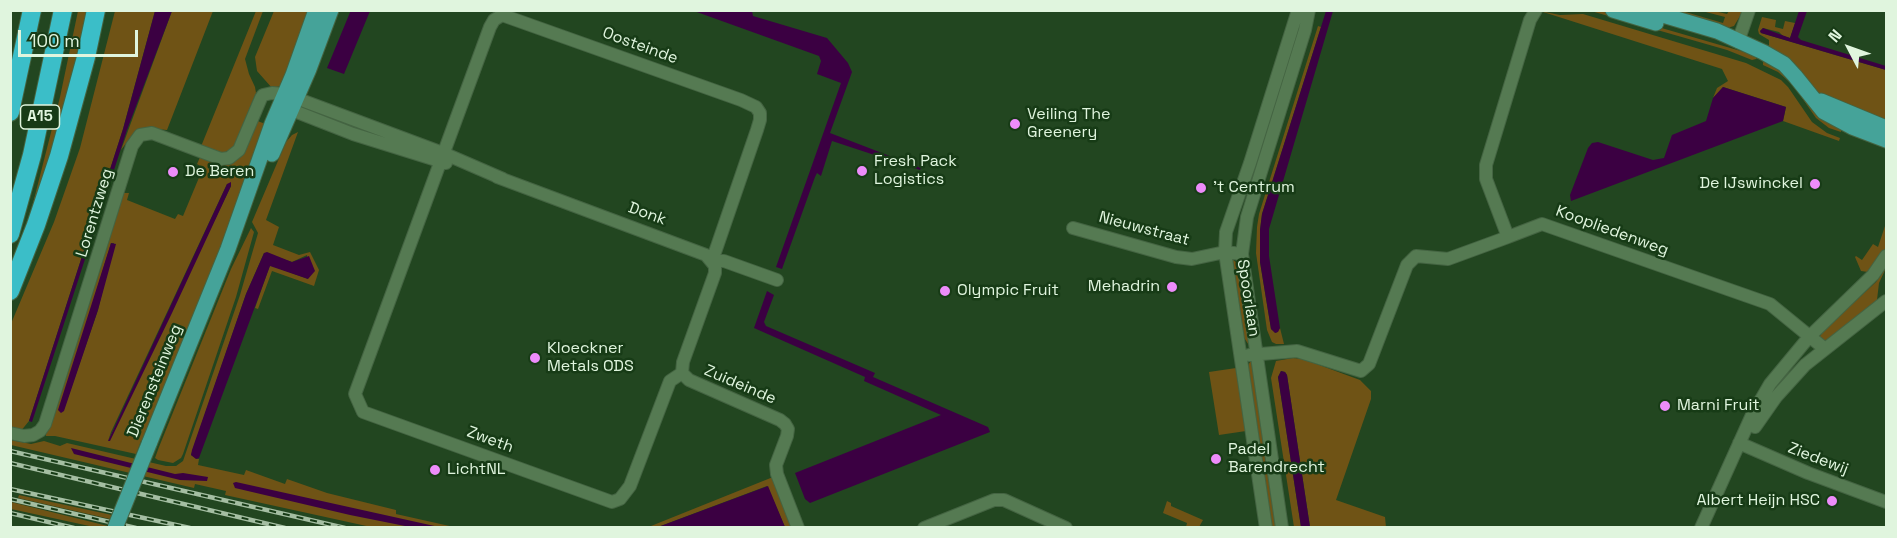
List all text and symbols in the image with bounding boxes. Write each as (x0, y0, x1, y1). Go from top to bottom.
scale bar (21, 18, 141, 56)
north arrow (1819, 18, 1879, 78)
street label: Oosteinde (600, 23, 680, 69)
text: N (1824, 25, 1846, 47)
text: 100 m (29, 29, 80, 52)
road number: A15 (20, 105, 60, 129)
place label: Veiling The Greenery (1027, 105, 1110, 143)
marker: Veiling The Greenery (1008, 117, 1022, 131)
place label: Fresh Pack Logistics (874, 152, 957, 190)
place label: De Beren (185, 162, 254, 182)
marker: Fresh Pack Logistics (855, 164, 869, 178)
marker: De Beren (166, 165, 180, 179)
street label: Lorentzweg (72, 166, 118, 260)
place label: De IJswinckel (1699, 174, 1803, 194)
marker: De IJswinckel (1808, 177, 1822, 191)
place label: 't Centrum (1213, 178, 1295, 198)
marker: 't Centrum (1194, 181, 1208, 195)
street label: Donk (625, 198, 669, 230)
street label: Koopliedenweg (1553, 202, 1671, 260)
street label: Nieuwstraat (1097, 208, 1191, 250)
street label: Spoorlaan (1232, 258, 1264, 338)
place label: Mehadrin (1088, 277, 1160, 297)
marker: Mehadrin (1165, 280, 1179, 294)
place label: Olympic Fruit (957, 281, 1059, 301)
marker: Olympic Fruit (938, 284, 952, 298)
street label: Dierensteinweg (124, 322, 186, 440)
place label: Kloeckner Metals ODS (547, 339, 634, 377)
marker: Kloeckner Metals ODS (528, 351, 542, 365)
street label: Zuideinde (701, 361, 779, 409)
place label: Marni Fruit (1677, 396, 1760, 416)
marker: Marni Fruit (1658, 399, 1672, 413)
street label: Zweth (464, 423, 516, 457)
street label: Ziedewij (1785, 439, 1851, 479)
place label: Padel Barendrecht (1228, 440, 1325, 478)
marker: Padel Barendrecht (1209, 452, 1223, 466)
place label: LichtNL (447, 460, 506, 480)
marker: LichtNL (428, 463, 442, 477)
place label: Albert Heijn HSC (1696, 491, 1820, 511)
marker: Albert Heijn HSC (1825, 494, 1839, 508)

